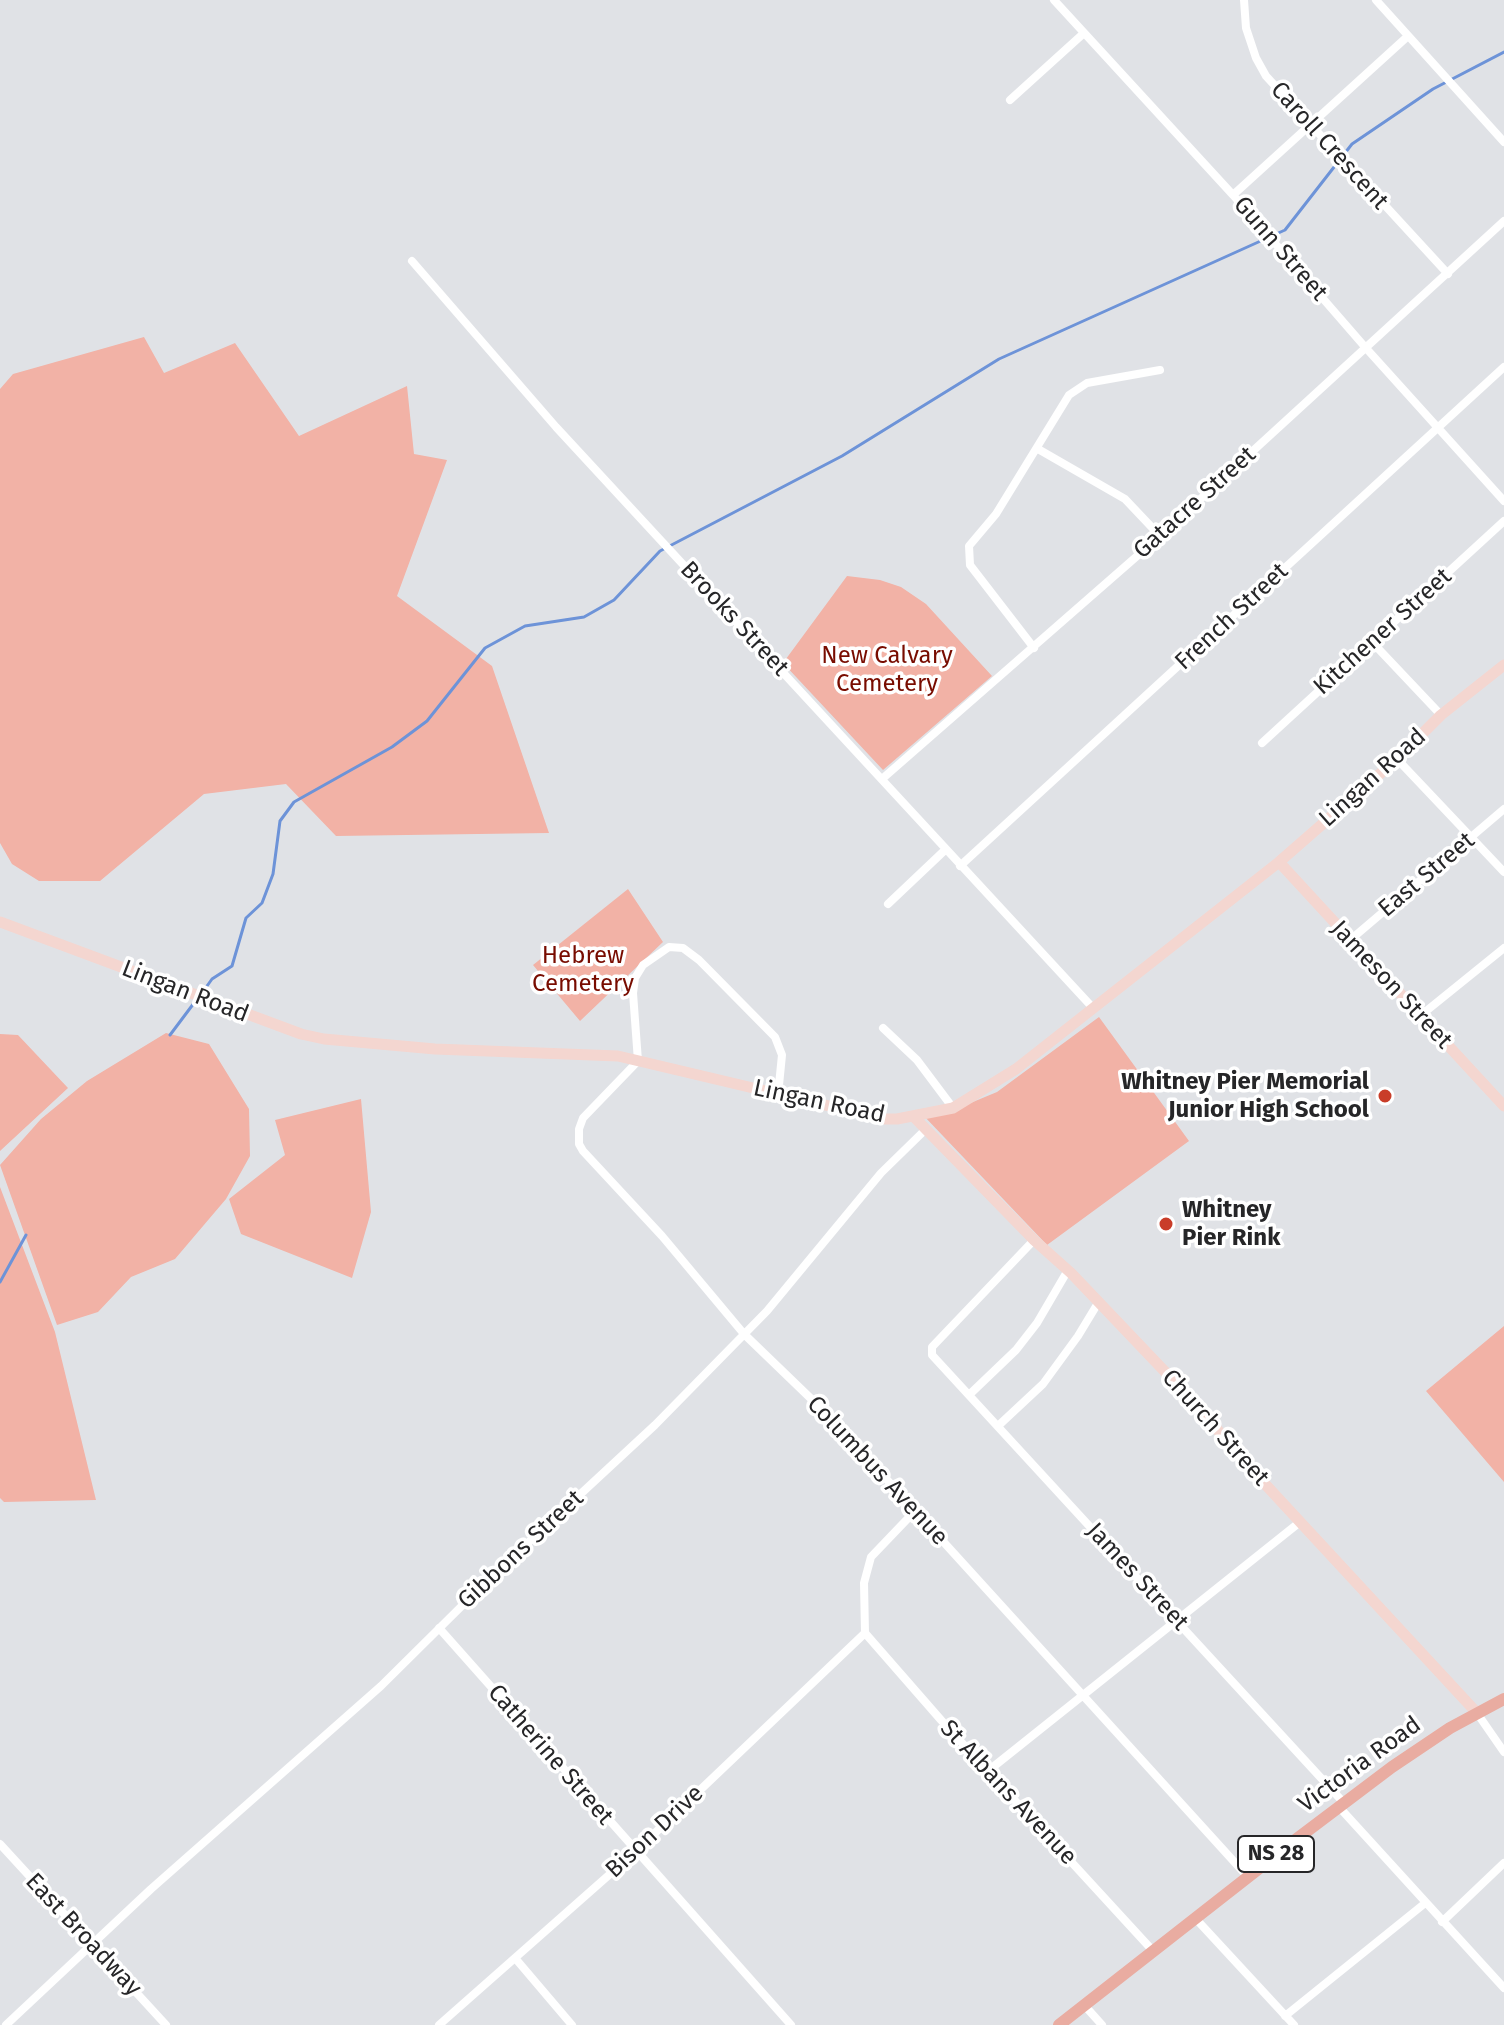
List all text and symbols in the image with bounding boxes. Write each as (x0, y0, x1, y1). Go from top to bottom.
street label: Caroll Crescent (1264, 76, 1394, 216)
street label: Gunn Street (1227, 191, 1333, 307)
street label: Gatacre Street (1128, 441, 1262, 565)
street label: Brooks Street (674, 556, 794, 682)
street label: French Street (1170, 557, 1294, 677)
street label: Kitchener Street (1308, 563, 1458, 701)
park label: New Calvary Cemetery (821, 642, 953, 698)
street label: Lingan Road (1314, 723, 1432, 833)
street label: East Street (1373, 826, 1481, 924)
street label: Jameson Street (1324, 915, 1458, 1055)
park label: Hebrew Cemetery (532, 942, 634, 998)
street label: Lingan Road (117, 955, 253, 1029)
place label: Whitney Pier Memorial Junior High School (1121, 1068, 1369, 1124)
street label: Lingan Road (751, 1074, 887, 1130)
marker: Whitney Pier Memorial Junior High School (1376, 1087, 1394, 1105)
place label: Whitney Pier Rink (1182, 1196, 1280, 1252)
marker: Whitney Pier Rink (1157, 1215, 1175, 1233)
street label: Church Street (1155, 1364, 1275, 1492)
street label: Columbus Avenue (800, 1390, 954, 1552)
street label: Gibbons Street (452, 1485, 590, 1615)
street label: James Street (1080, 1517, 1194, 1637)
street label: Catherine Street (481, 1679, 619, 1831)
street label: Victoria Road (1293, 1711, 1427, 1819)
street label: St Albans Avenue (934, 1715, 1082, 1871)
street label: Bison Drive (600, 1779, 710, 1885)
road number: NS 28 (1238, 1836, 1314, 1872)
street label: East Broadway (19, 1868, 147, 2002)

